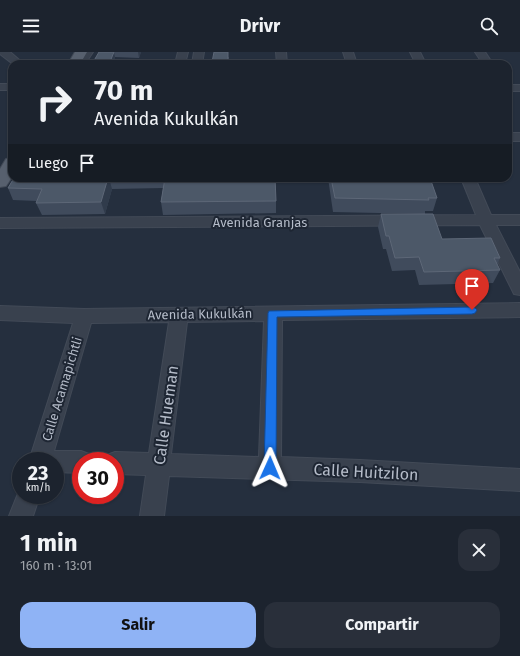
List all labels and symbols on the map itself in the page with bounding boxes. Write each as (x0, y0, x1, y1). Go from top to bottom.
street label: Avenida Granjas (213, 215, 307, 230)
pin (455, 269, 489, 310)
street label: Avenida Kukulkán (148, 306, 252, 322)
street label: Calle Acamapichtli (39, 335, 85, 443)
street label: Calle Hueman (150, 364, 182, 466)
position arrow (249, 447, 291, 489)
speed limit sign: 30 (72, 452, 124, 504)
street label: Calle Huitzilon (313, 460, 419, 484)

